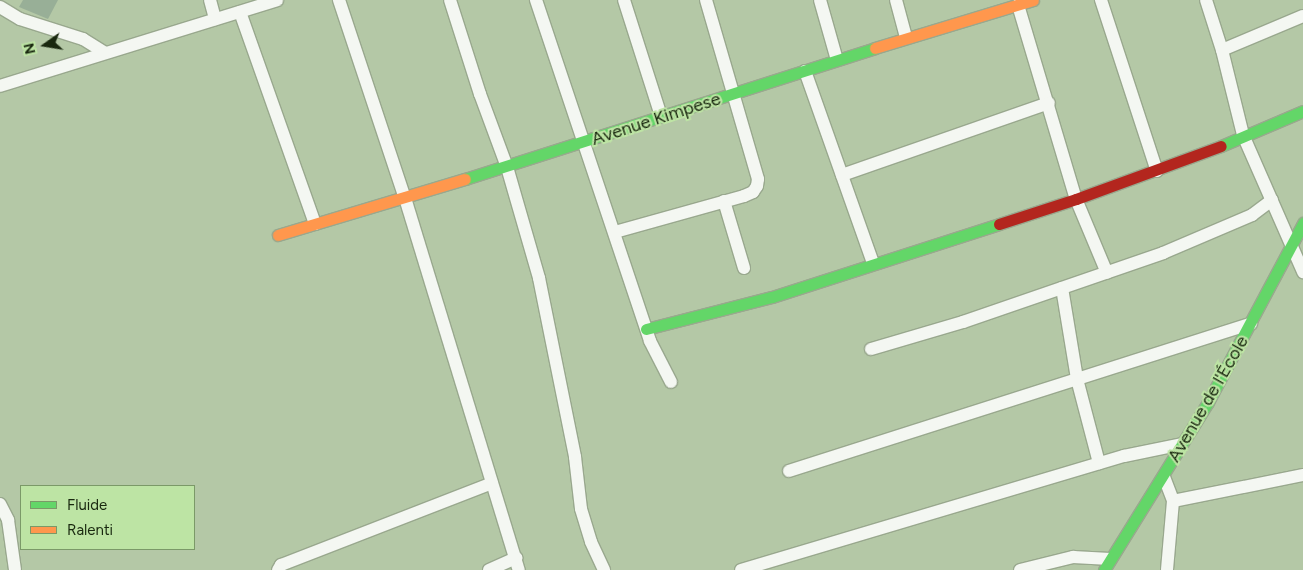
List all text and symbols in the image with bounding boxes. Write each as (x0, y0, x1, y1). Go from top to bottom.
north arrow (20, 20, 70, 70)
text: N (20, 41, 39, 56)
street label: Avenue Kimpese (589, 88, 723, 150)
street label: Avenue de l'École (1163, 332, 1253, 466)
legend (20, 485, 195, 550)
text: Fluide (67, 496, 107, 514)
text: Ralenti (67, 521, 113, 539)

